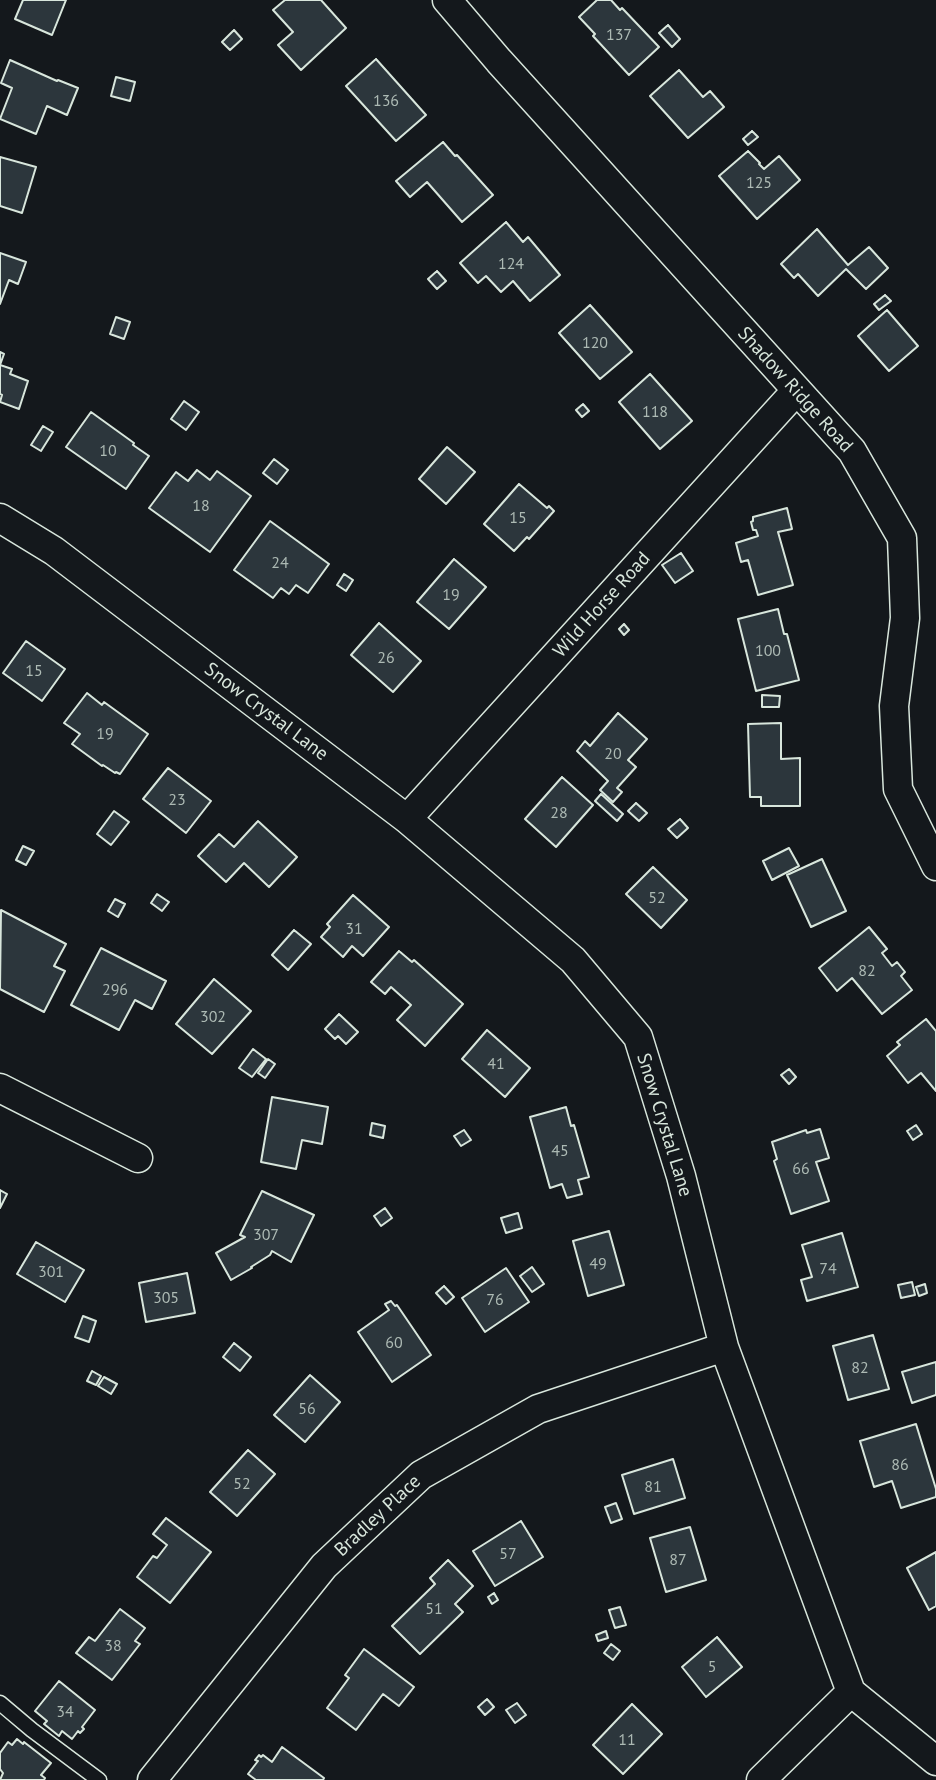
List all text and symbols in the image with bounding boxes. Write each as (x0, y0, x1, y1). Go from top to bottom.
house number: 137 (606, 25, 632, 45)
house number: 136 (373, 91, 399, 111)
house number: 125 (746, 173, 772, 193)
house number: 124 (498, 254, 524, 274)
street label: Shadow Ridge Road (733, 323, 857, 457)
house number: 120 (582, 333, 608, 353)
house number: 118 (642, 402, 668, 422)
house number: 10 (99, 441, 117, 461)
house number: 18 (192, 496, 210, 516)
house number: 15 (509, 508, 527, 528)
street label: Wild Horse Road (549, 548, 655, 662)
house number: 24 (271, 553, 289, 573)
house number: 19 (442, 585, 460, 605)
house number: 100 (755, 641, 781, 661)
house number: 26 (377, 648, 395, 668)
street label: Snow Crystal Lane (200, 658, 332, 766)
house number: 15 (25, 661, 43, 681)
house number: 19 (96, 724, 114, 744)
house number: 20 (604, 744, 622, 764)
house number: 23 (168, 790, 186, 810)
house number: 28 (550, 803, 568, 823)
house number: 52 (648, 888, 666, 908)
house number: 31 (345, 919, 363, 939)
house number: 82 (858, 961, 876, 981)
house number: 296 (102, 980, 128, 1000)
house number: 302 (200, 1007, 226, 1027)
street label: Snow Crystal Lane (631, 1051, 697, 1199)
house number: 41 (487, 1054, 505, 1074)
house number: 45 (551, 1141, 569, 1161)
house number: 66 (792, 1159, 810, 1179)
house number: 307 (253, 1225, 279, 1245)
house number: 49 (589, 1254, 607, 1274)
house number: 74 (819, 1259, 837, 1279)
house number: 301 (38, 1262, 64, 1282)
house number: 305 (153, 1288, 179, 1308)
house number: 76 (486, 1290, 504, 1310)
house number: 60 (385, 1333, 403, 1353)
house number: 82 (851, 1358, 869, 1378)
house number: 56 (298, 1399, 316, 1419)
house number: 86 (891, 1455, 909, 1475)
street label: Bradley Place (330, 1470, 426, 1562)
house number: 52 (233, 1474, 251, 1494)
house number: 81 (644, 1477, 662, 1497)
house number: 57 (499, 1544, 517, 1564)
house number: 87 (669, 1550, 687, 1570)
house number: 51 (425, 1599, 443, 1619)
house number: 38 (104, 1636, 122, 1656)
house number: 5 (708, 1657, 716, 1677)
house number: 34 (56, 1702, 74, 1722)
house number: 11 (618, 1730, 636, 1750)

